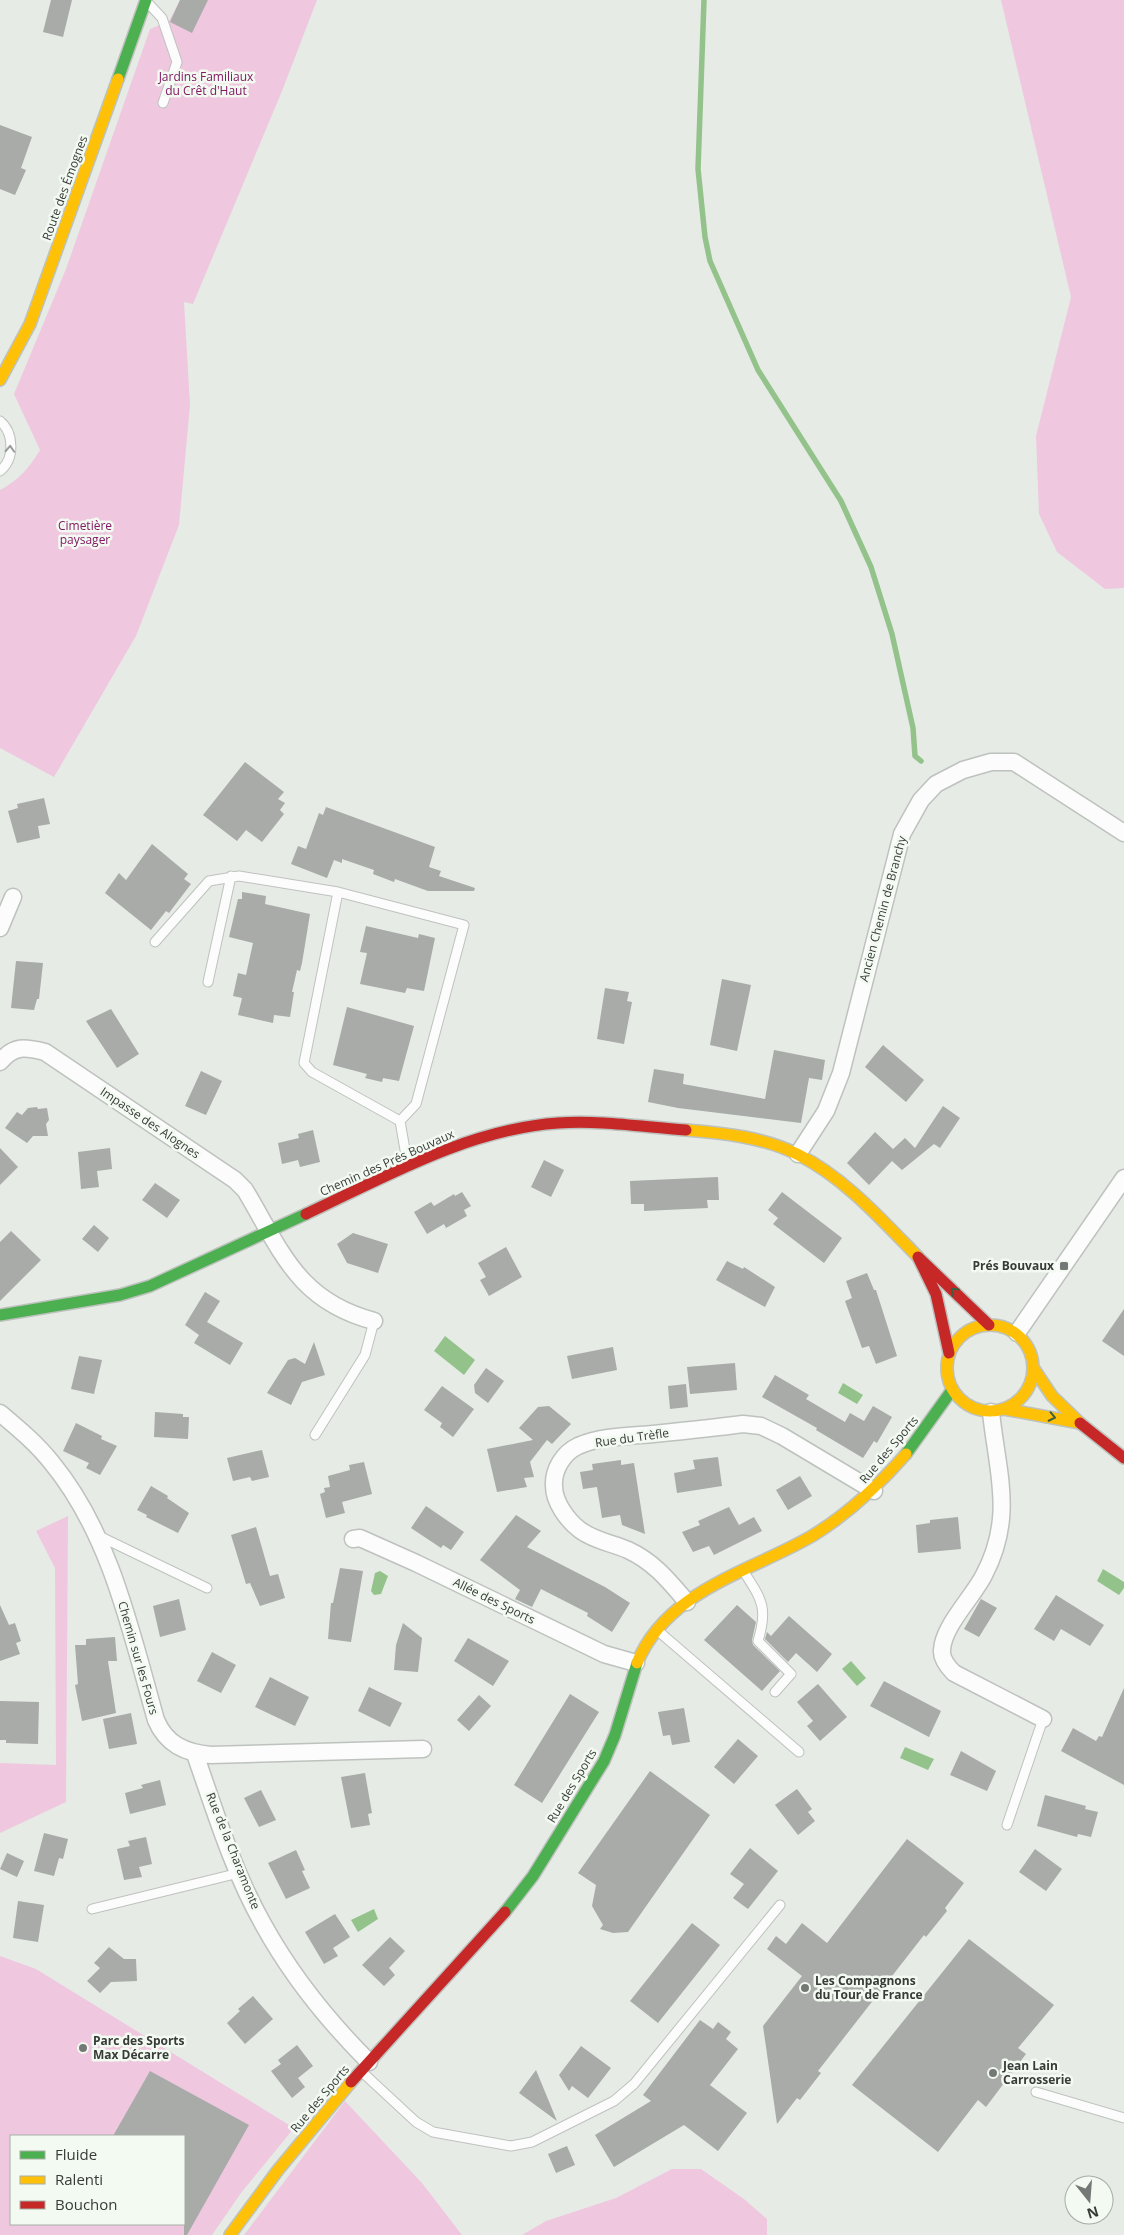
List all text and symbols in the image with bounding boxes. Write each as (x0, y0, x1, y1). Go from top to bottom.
park label: Jardins Familiaux du Crêt d'Haut (158, 68, 254, 99)
street label: Route des Émognes (38, 133, 91, 243)
one-way arrow (5, 445, 16, 453)
park label: Cimetière paysager (58, 517, 112, 548)
street label: Ancien Chemin de Branchy (855, 833, 910, 984)
street label: Impasse des Alognes (97, 1083, 204, 1162)
street label: Chemin des Prés Bouvaux (317, 1125, 457, 1200)
place label: Prés Bouvaux (973, 1257, 1054, 1274)
marker: Prés Bouvaux (1058, 1260, 1070, 1272)
one-way arrow (950, 1288, 959, 1297)
one-way arrow (1047, 1411, 1056, 1422)
street label: Rue des Sports (855, 1412, 922, 1487)
street label: Rue du Trèfle (594, 1424, 670, 1451)
street label: Allée des Sports (450, 1573, 538, 1628)
street label: Chemin sur les Fours (114, 1599, 163, 1717)
street label: Rue des Sports (543, 1745, 601, 1826)
street label: Rue de la Charamonte (202, 1790, 265, 1912)
place label: Les Compagnons du Tour de France (815, 1972, 923, 2003)
marker: Les Compagnons du Tour de France (799, 1982, 811, 1994)
place label: Parc des Sports Max Décarre (93, 2032, 185, 2063)
marker: Parc des Sports Max Décarre (77, 2042, 89, 2054)
place label: Jean Lain Carrosserie (1002, 2057, 1071, 2088)
street label: Rue des Sports (286, 2061, 353, 2136)
marker: Jean Lain Carrosserie (987, 2067, 999, 2079)
legend (10, 2135, 185, 2225)
text: Fluide (55, 2144, 97, 2164)
text: Ralenti (55, 2169, 103, 2189)
north arrow (1064, 2175, 1114, 2225)
text: Bouchon (55, 2194, 118, 2214)
text: N (1085, 2202, 1101, 2224)

